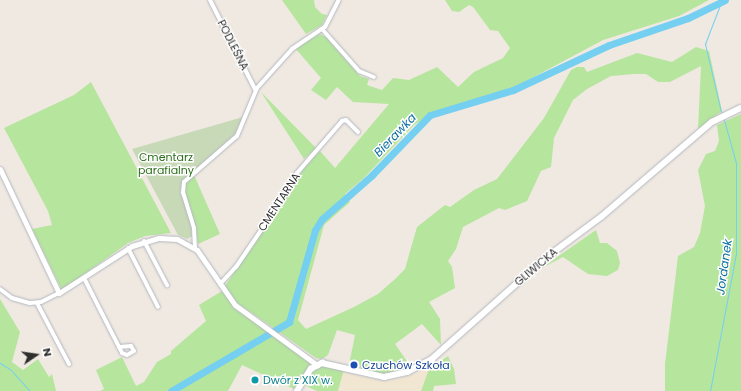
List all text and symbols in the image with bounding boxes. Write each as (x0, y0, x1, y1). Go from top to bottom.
street label: PODLEŚNA (215, 18, 251, 72)
water label: Bierawka (371, 110, 419, 160)
park label: Cmentarz parafialny (138, 151, 194, 177)
street label: CMENTARNA (255, 171, 303, 233)
water label: Jordanek (713, 238, 735, 296)
street label: GLIWICKA (512, 245, 560, 289)
north arrow (16, 335, 56, 375)
text: N (39, 346, 56, 358)
place label: Czuchów Szkoła (362, 358, 450, 372)
marker: Czuchów Szkoła (349, 360, 359, 370)
place label: Dwór z XIX w. (263, 373, 332, 387)
marker: Dwór z XIX w. (250, 375, 260, 385)

